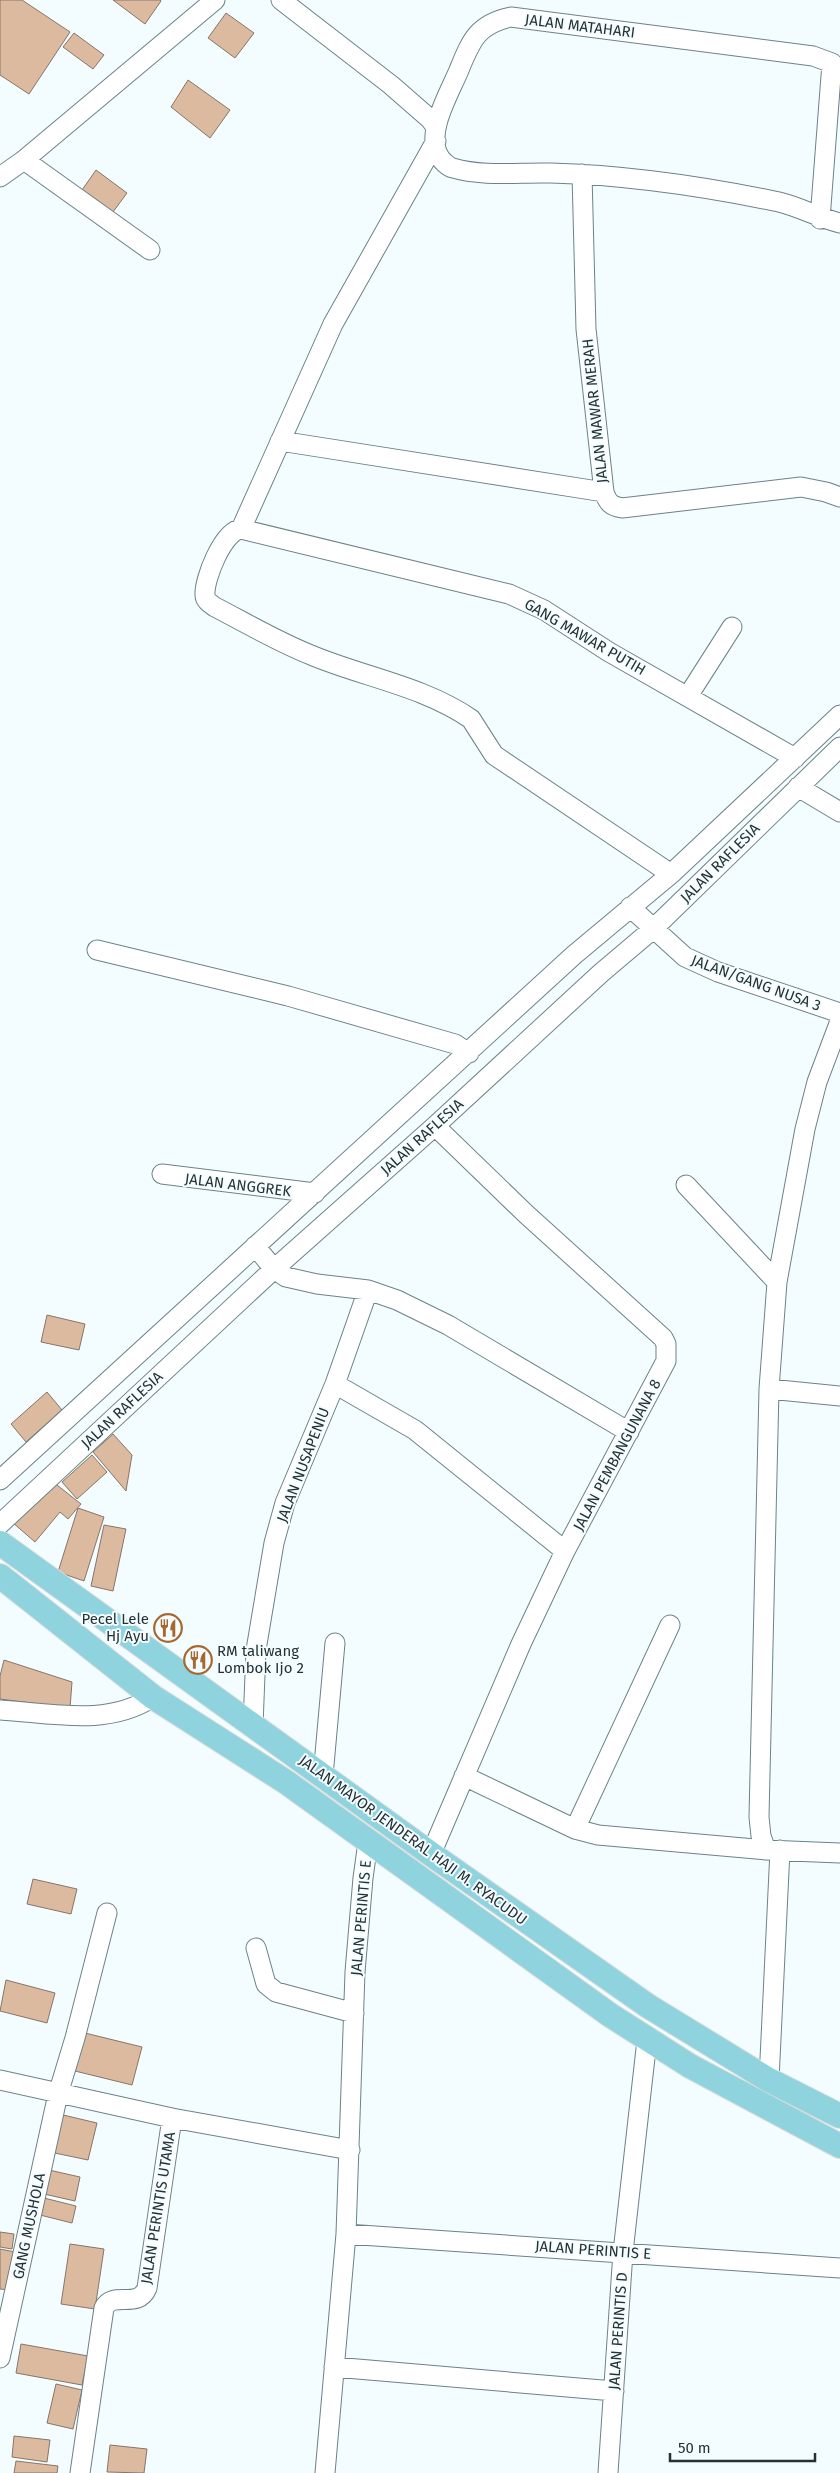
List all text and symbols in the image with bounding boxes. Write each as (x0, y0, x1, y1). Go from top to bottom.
street label: JALAN MATAHARI (524, 10, 636, 42)
street label: JALAN MAWAR MERAH (578, 338, 612, 484)
street label: GANG MAWAR PUTIH (521, 595, 649, 679)
street label: JALAN RAFLESIA (677, 819, 764, 906)
street label: JALAN/GANG NUSA 3 (689, 951, 823, 1015)
street label: JALAN RAFLESIA (377, 1095, 467, 1179)
street label: JALAN ANGGREK (184, 1170, 292, 1200)
street label: JALAN RAFLESIA (77, 1367, 167, 1452)
street label: JALAN PEMBANGUNANA 8 (569, 1376, 665, 1534)
street label: JALAN NUSAPENIU (273, 1405, 333, 1525)
place label: Pecel Lele Hj Ayu (81, 1610, 149, 1645)
restaurant icon: Pecel Lele Hj Ayu (153, 1613, 183, 1643)
place label: RM taliwang Lombok Ijo 2 (217, 1642, 304, 1677)
restaurant icon: RM taliwang Lombok Ijo 2 (183, 1645, 213, 1675)
street label: JALAN MAYOR JENDERAL HAJI M. RYACUDU (296, 1751, 530, 1929)
street label: JALAN PERINTIS E (347, 1859, 375, 1977)
street label: JALAN PERINTIS UTAMA (137, 2130, 179, 2285)
street label: GANG MUSHOLA (9, 2171, 49, 2281)
street label: JALAN PERINTIS E (534, 2237, 652, 2263)
street label: JALAN PERINTIS D (605, 2272, 631, 2390)
scale bar (670, 2430, 815, 2462)
text: 50 m (678, 2439, 711, 2457)

